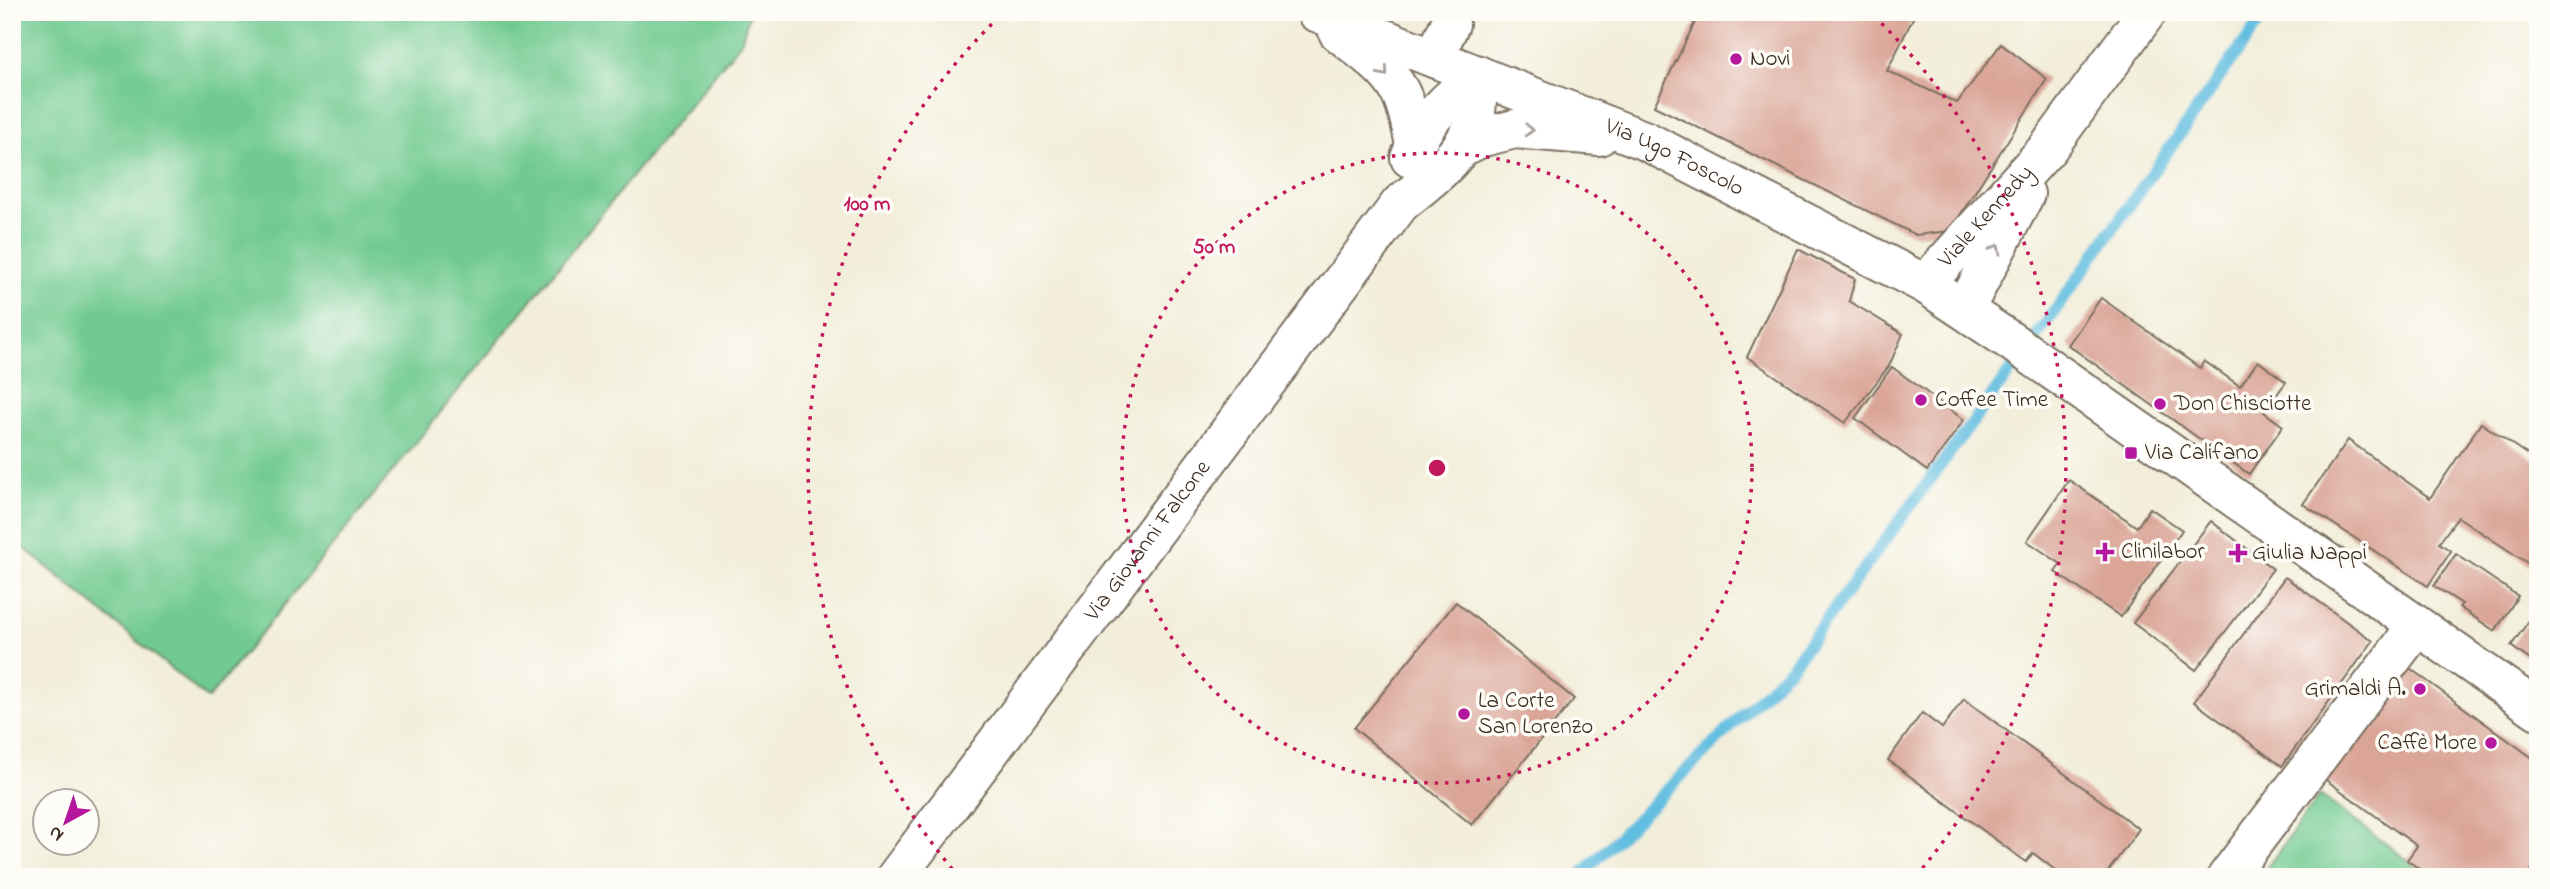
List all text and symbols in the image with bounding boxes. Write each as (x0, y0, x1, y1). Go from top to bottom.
place label: Novi (1750, 43, 1791, 76)
marker: Novi (1728, 51, 1744, 67)
one-way arrow (1376, 64, 1388, 77)
street label: Via Ugo Foscolo (1599, 110, 1750, 205)
one-way arrow (1524, 122, 1535, 137)
street label: Viale Kennedy (1930, 158, 2043, 276)
text: 100 m (844, 190, 890, 220)
text: 50 m (1193, 233, 1235, 263)
one-way arrow (1988, 243, 2002, 256)
place label: Coffee Time (1935, 384, 2049, 417)
place label: Don Chisciotte (2173, 388, 2312, 421)
marker: Coffee Time (1913, 392, 1929, 408)
marker: Don Chisciotte (2152, 396, 2168, 412)
place label: Via Califano (2144, 437, 2259, 470)
marker: Via Califano (2123, 445, 2139, 461)
street label: Via Giovanni Falcone (1076, 453, 1219, 629)
centre of rings (1425, 456, 1449, 480)
place label: Clinilabor (2121, 536, 2205, 569)
place label: Giulia Nappi (2252, 537, 2367, 570)
marker: Clinilabor (2095, 542, 2115, 562)
marker: Giulia Nappi (2230, 545, 2246, 561)
place label: Grimaldi A. (2305, 673, 2406, 706)
marker: Grimaldi A. (2412, 681, 2428, 697)
place label: La Corte San Lorenzo (1478, 685, 1593, 744)
marker: La Corte San Lorenzo (1456, 706, 1472, 722)
place label: Caffè More (2377, 727, 2478, 760)
marker: Caffè More (2483, 735, 2499, 751)
north arrow (32, 788, 102, 858)
text: N (43, 819, 70, 848)

